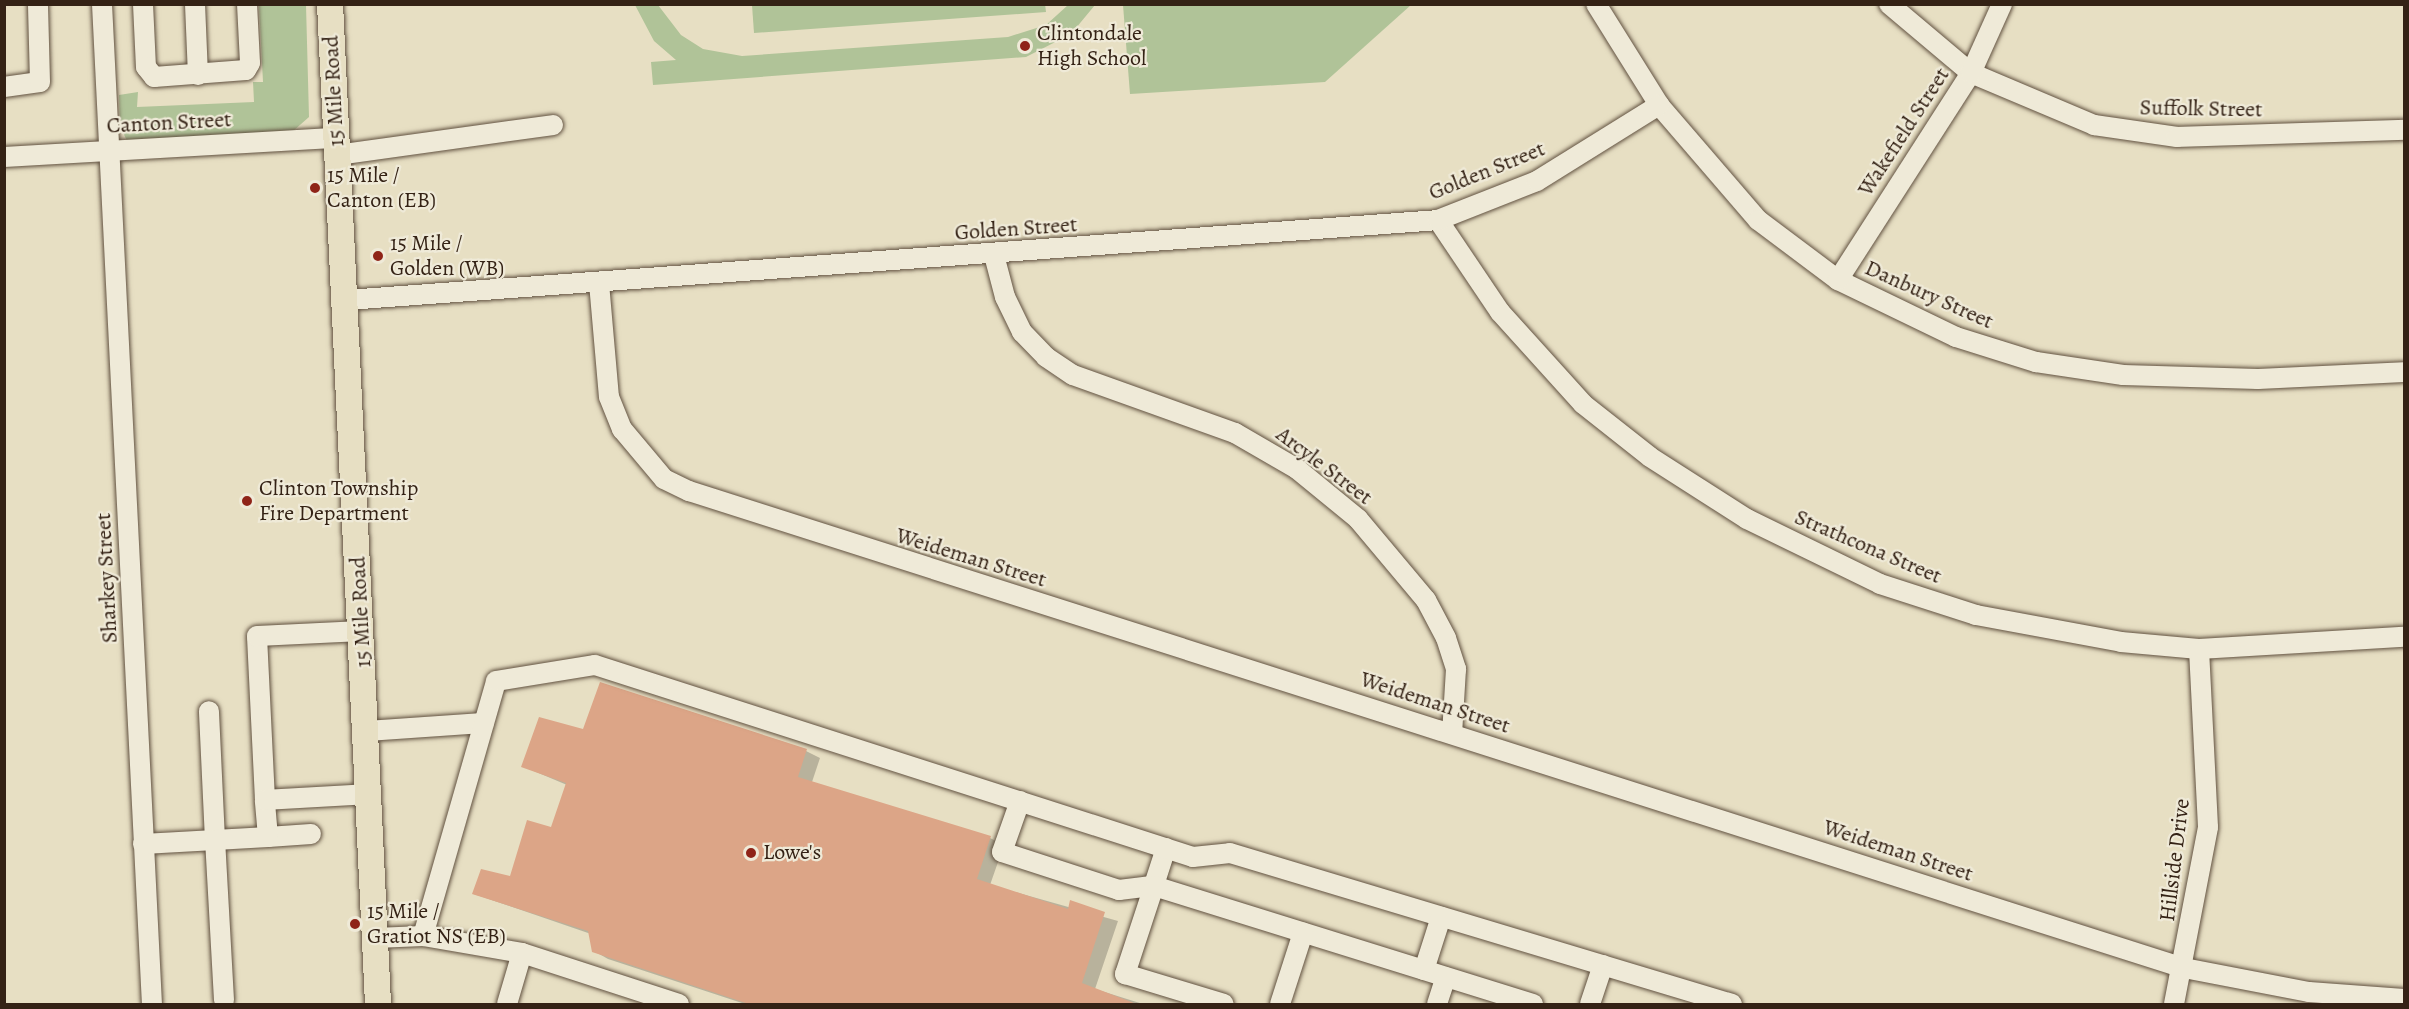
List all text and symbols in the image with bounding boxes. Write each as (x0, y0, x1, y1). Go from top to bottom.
place label: Clintondale High School (1037, 20, 1146, 72)
street label: 15 Mile Road (318, 35, 350, 147)
marker: Clintondale High School (1018, 39, 1032, 53)
street label: Wakefield Street (1853, 63, 1955, 201)
street label: Suffolk Street (2139, 95, 2263, 123)
street label: Canton Street (106, 107, 232, 139)
street label: Golden Street (1425, 136, 1549, 206)
place label: 15 Mile / Canton (EB) (327, 162, 436, 214)
marker: 15 Mile / Canton (EB) (308, 181, 322, 195)
street label: Golden Street (954, 212, 1078, 246)
place label: 15 Mile / Golden (WB) (390, 230, 504, 282)
marker: 15 Mile / Golden (WB) (371, 249, 385, 263)
street label: Danbury Street (1861, 255, 1997, 335)
street label: Arcyle Street (1271, 421, 1377, 511)
place label: Clinton Township Fire Department (259, 475, 418, 526)
marker: Clinton Township Fire Department (240, 494, 254, 508)
street label: Strathcona Street (1791, 504, 1945, 590)
street label: Sharkey Street (90, 512, 124, 644)
street label: Weideman Street (893, 523, 1049, 593)
street label: 15 Mile Road (345, 556, 377, 668)
street label: Weideman Street (1357, 666, 1513, 740)
street label: Hillside Drive (2154, 797, 2196, 923)
street label: Weideman Street (1820, 814, 1976, 888)
place label: Lowe's (763, 840, 821, 866)
marker: Lowe's (744, 846, 758, 860)
place label: 15 Mile / Gratiot NS (EB) (367, 898, 506, 950)
marker: 15 Mile / Gratiot NS (EB) (348, 917, 362, 931)

